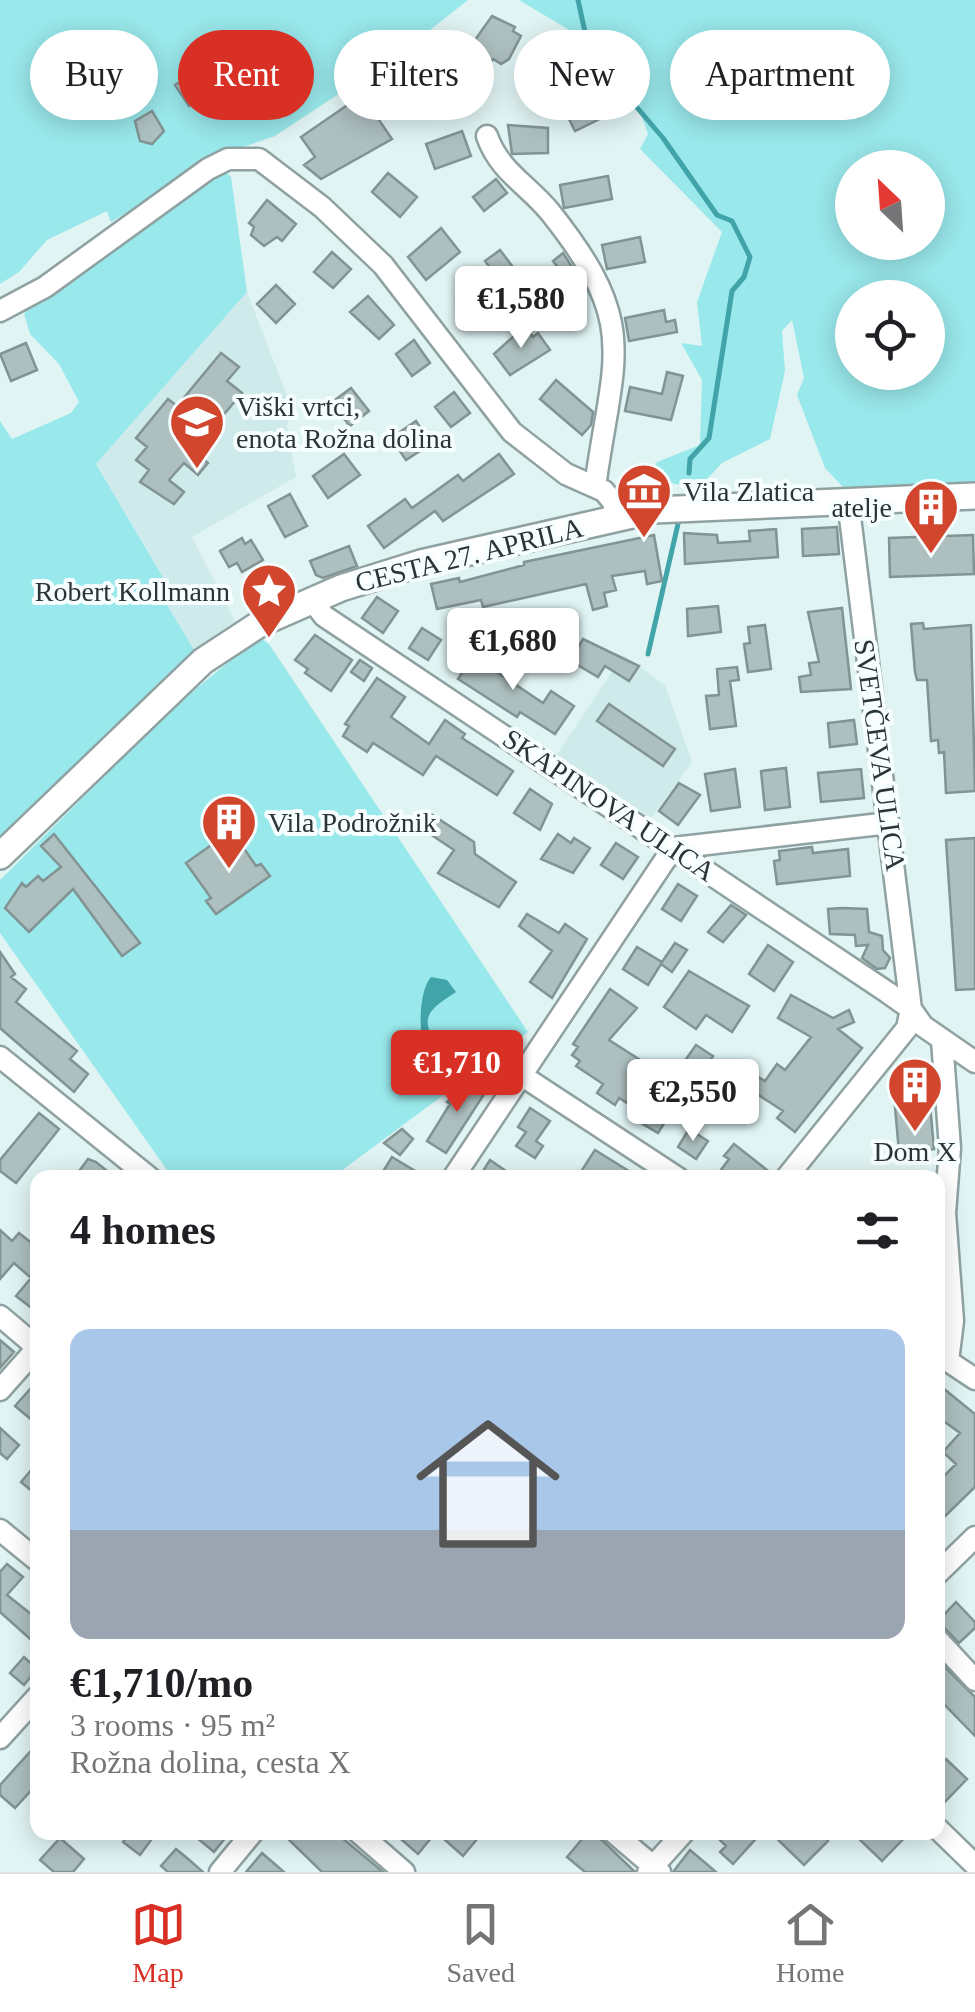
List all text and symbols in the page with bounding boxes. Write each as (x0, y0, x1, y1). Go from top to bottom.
chip: Buy (30, 30, 158, 120)
chip: Rent (178, 30, 314, 120)
chip: Filters (334, 30, 494, 120)
chip: New (514, 30, 650, 120)
chip: Apartment (670, 30, 890, 120)
north arrow (835, 150, 945, 260)
map controls (835, 150, 945, 390)
pin: €1,580 (440, 266, 602, 351)
text: €1,580 (477, 280, 565, 316)
button: locate (835, 280, 945, 390)
place label: Viški vrtci, enota Rožna dolina (236, 391, 453, 454)
school or university icon: Viški vrtci, enota Rožna dolina (167, 392, 227, 471)
museum icon: Vila Zlatica (614, 461, 674, 540)
place label: Vila Zlatica (683, 476, 815, 507)
building icon: atelje (901, 477, 961, 556)
place label: atelje (831, 492, 892, 523)
street label: CESTA 27. APRILA (352, 512, 587, 598)
place icon: Robert Kollmann (239, 561, 299, 640)
place label: Robert Kollmann (35, 576, 230, 607)
pin: €1,680 (432, 608, 594, 693)
text: €1,680 (469, 622, 557, 658)
street label: SVETČEVA ULICA (848, 637, 912, 874)
street label: SKAPINOVA ULICA (497, 722, 722, 888)
building icon: Vila Podrožnik (199, 792, 259, 871)
place label: Vila Podrožnik (268, 807, 437, 838)
pin: €1,710 (376, 1030, 538, 1115)
text: €1,710 (413, 1044, 501, 1080)
building icon: Dom X (885, 1055, 945, 1134)
pin: €2,550 (612, 1059, 774, 1144)
text: €2,550 (649, 1073, 737, 1109)
place label: Dom X (873, 1136, 957, 1167)
icon: filters (850, 1203, 905, 1258)
text: 4 homes (70, 1207, 216, 1253)
icon: home (398, 1394, 578, 1574)
text: €1,710/mo (70, 1660, 253, 1706)
text: 3 rooms · 95 m² (70, 1707, 275, 1743)
text: Rožna dolina, cesta X (70, 1744, 351, 1780)
tab: Map (131, 1897, 186, 1989)
tab: Saved (447, 1897, 515, 1989)
tab: Home (776, 1897, 844, 1989)

